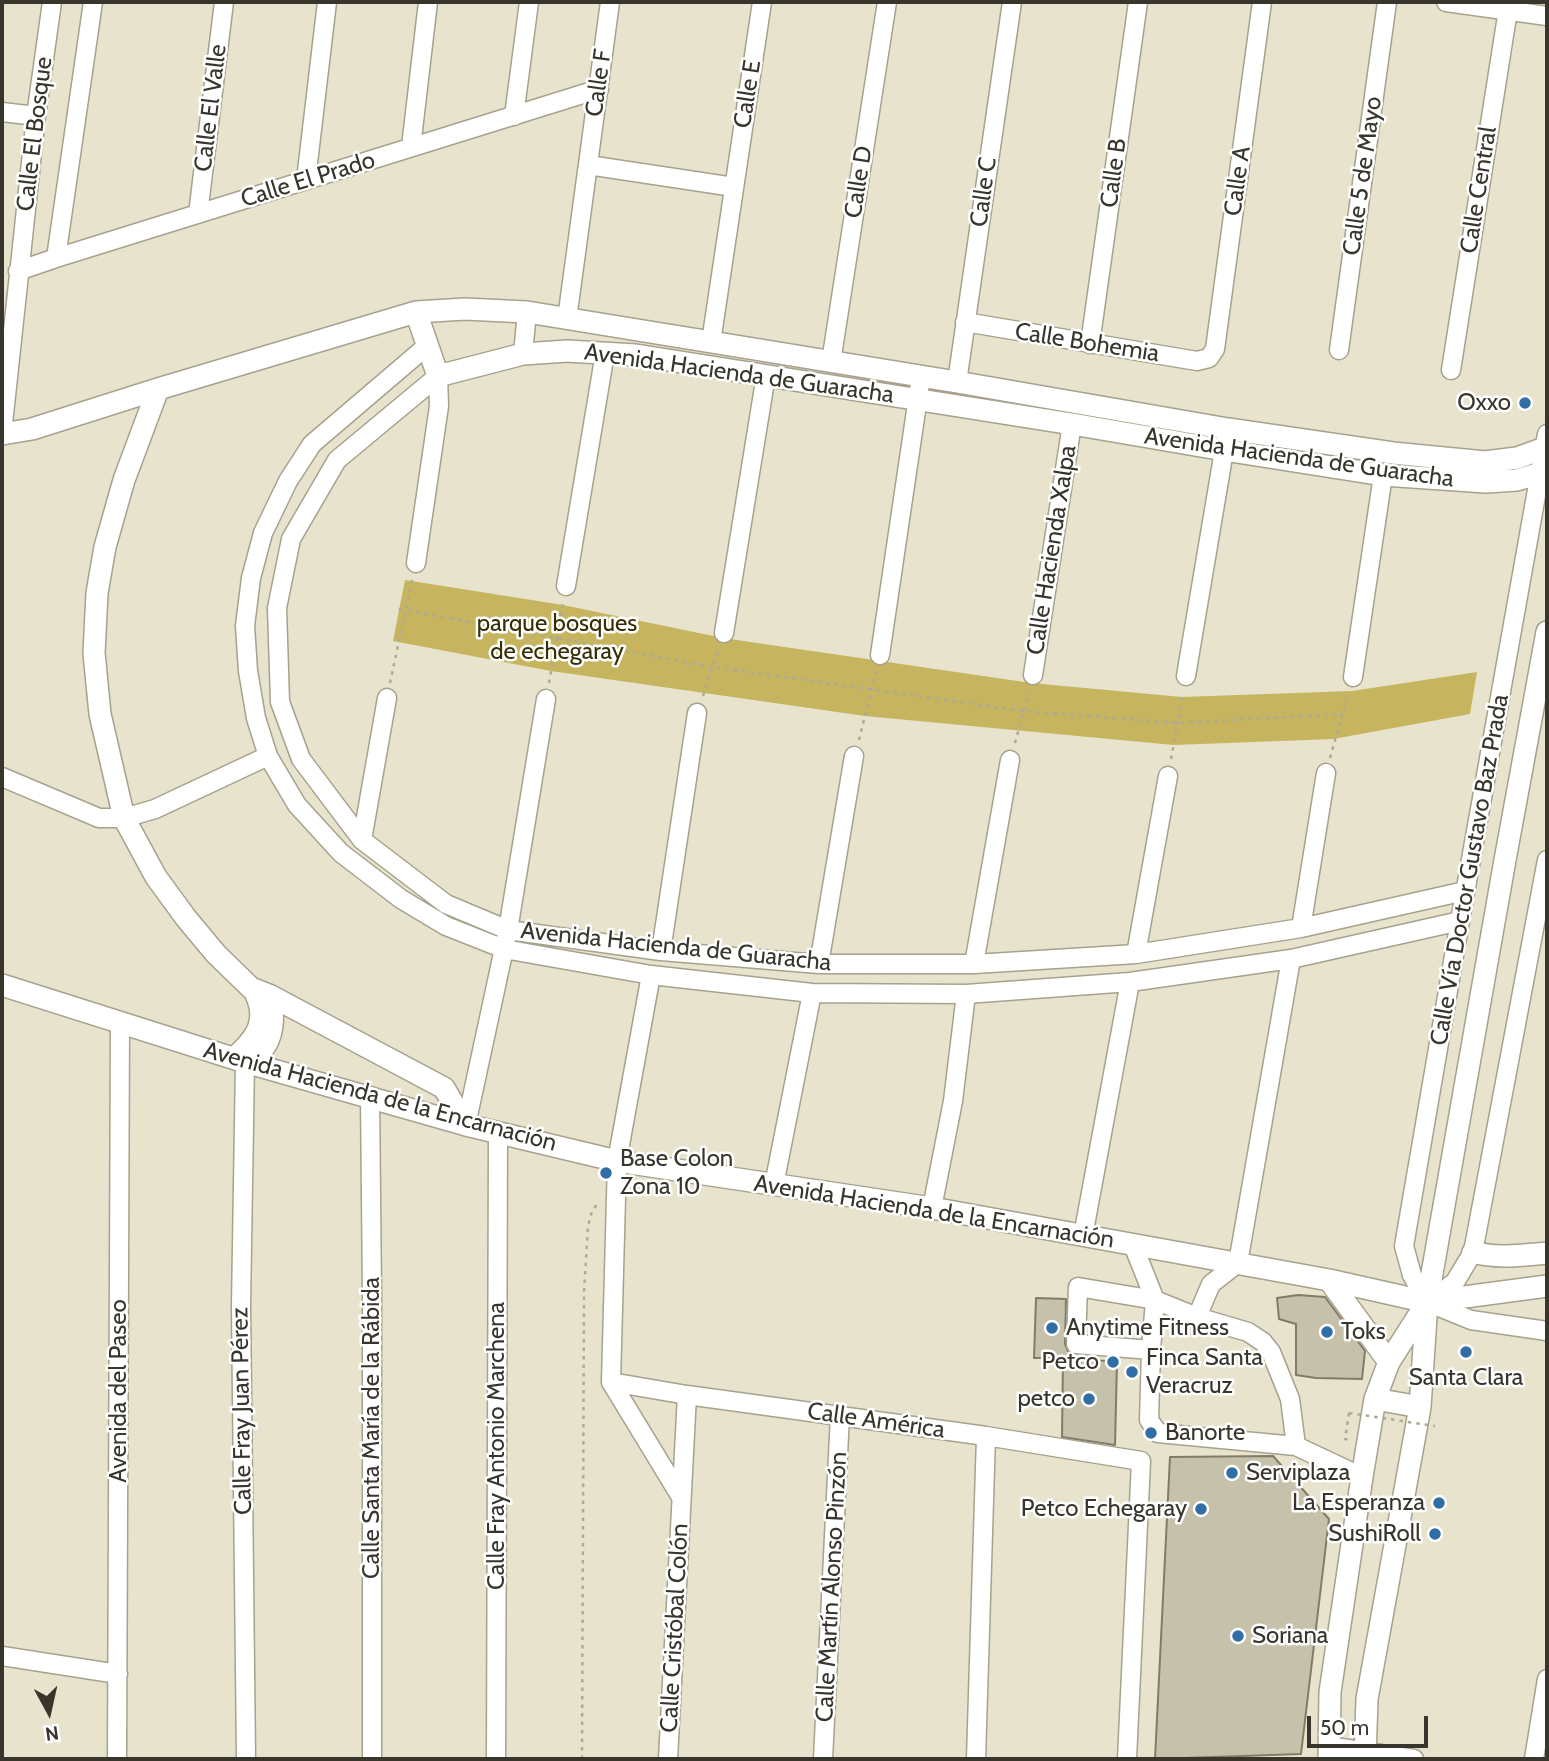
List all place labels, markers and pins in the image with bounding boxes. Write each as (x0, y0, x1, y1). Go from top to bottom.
place label: Oxxo (1457, 389, 1511, 417)
marker: Oxxo (1517, 395, 1533, 411)
place label: Base Colon Zona 10 (620, 1145, 733, 1201)
marker: Base Colon Zona 10 (598, 1165, 614, 1181)
place label: Anytime Fitness (1066, 1314, 1229, 1342)
place label: Toks (1341, 1318, 1386, 1346)
marker: Anytime Fitness (1044, 1320, 1060, 1336)
marker: Toks (1319, 1324, 1335, 1340)
place label: Finca Santa Veracruz (1146, 1344, 1263, 1400)
marker: Santa Clara (1458, 1344, 1474, 1360)
place label: Petco (1041, 1348, 1099, 1376)
marker: Petco (1105, 1354, 1121, 1370)
marker: Finca Santa Veracruz (1124, 1364, 1140, 1380)
place label: Santa Clara (1409, 1364, 1523, 1392)
place label: petco (1017, 1385, 1075, 1413)
marker: petco (1081, 1391, 1097, 1407)
place label: Banorte (1165, 1419, 1245, 1447)
marker: Banorte (1143, 1425, 1159, 1441)
place label: Serviplaza (1246, 1459, 1350, 1487)
marker: Serviplaza (1224, 1465, 1240, 1481)
place label: La Esperanza (1292, 1489, 1425, 1517)
place label: Petco Echegaray (1021, 1495, 1187, 1523)
marker: La Esperanza (1431, 1495, 1447, 1511)
marker: Petco Echegaray (1193, 1501, 1209, 1517)
place label: SushiRoll (1328, 1520, 1421, 1548)
marker: SushiRoll (1427, 1526, 1443, 1542)
place label: Soriana (1252, 1622, 1328, 1650)
marker: Soriana (1230, 1628, 1246, 1644)

